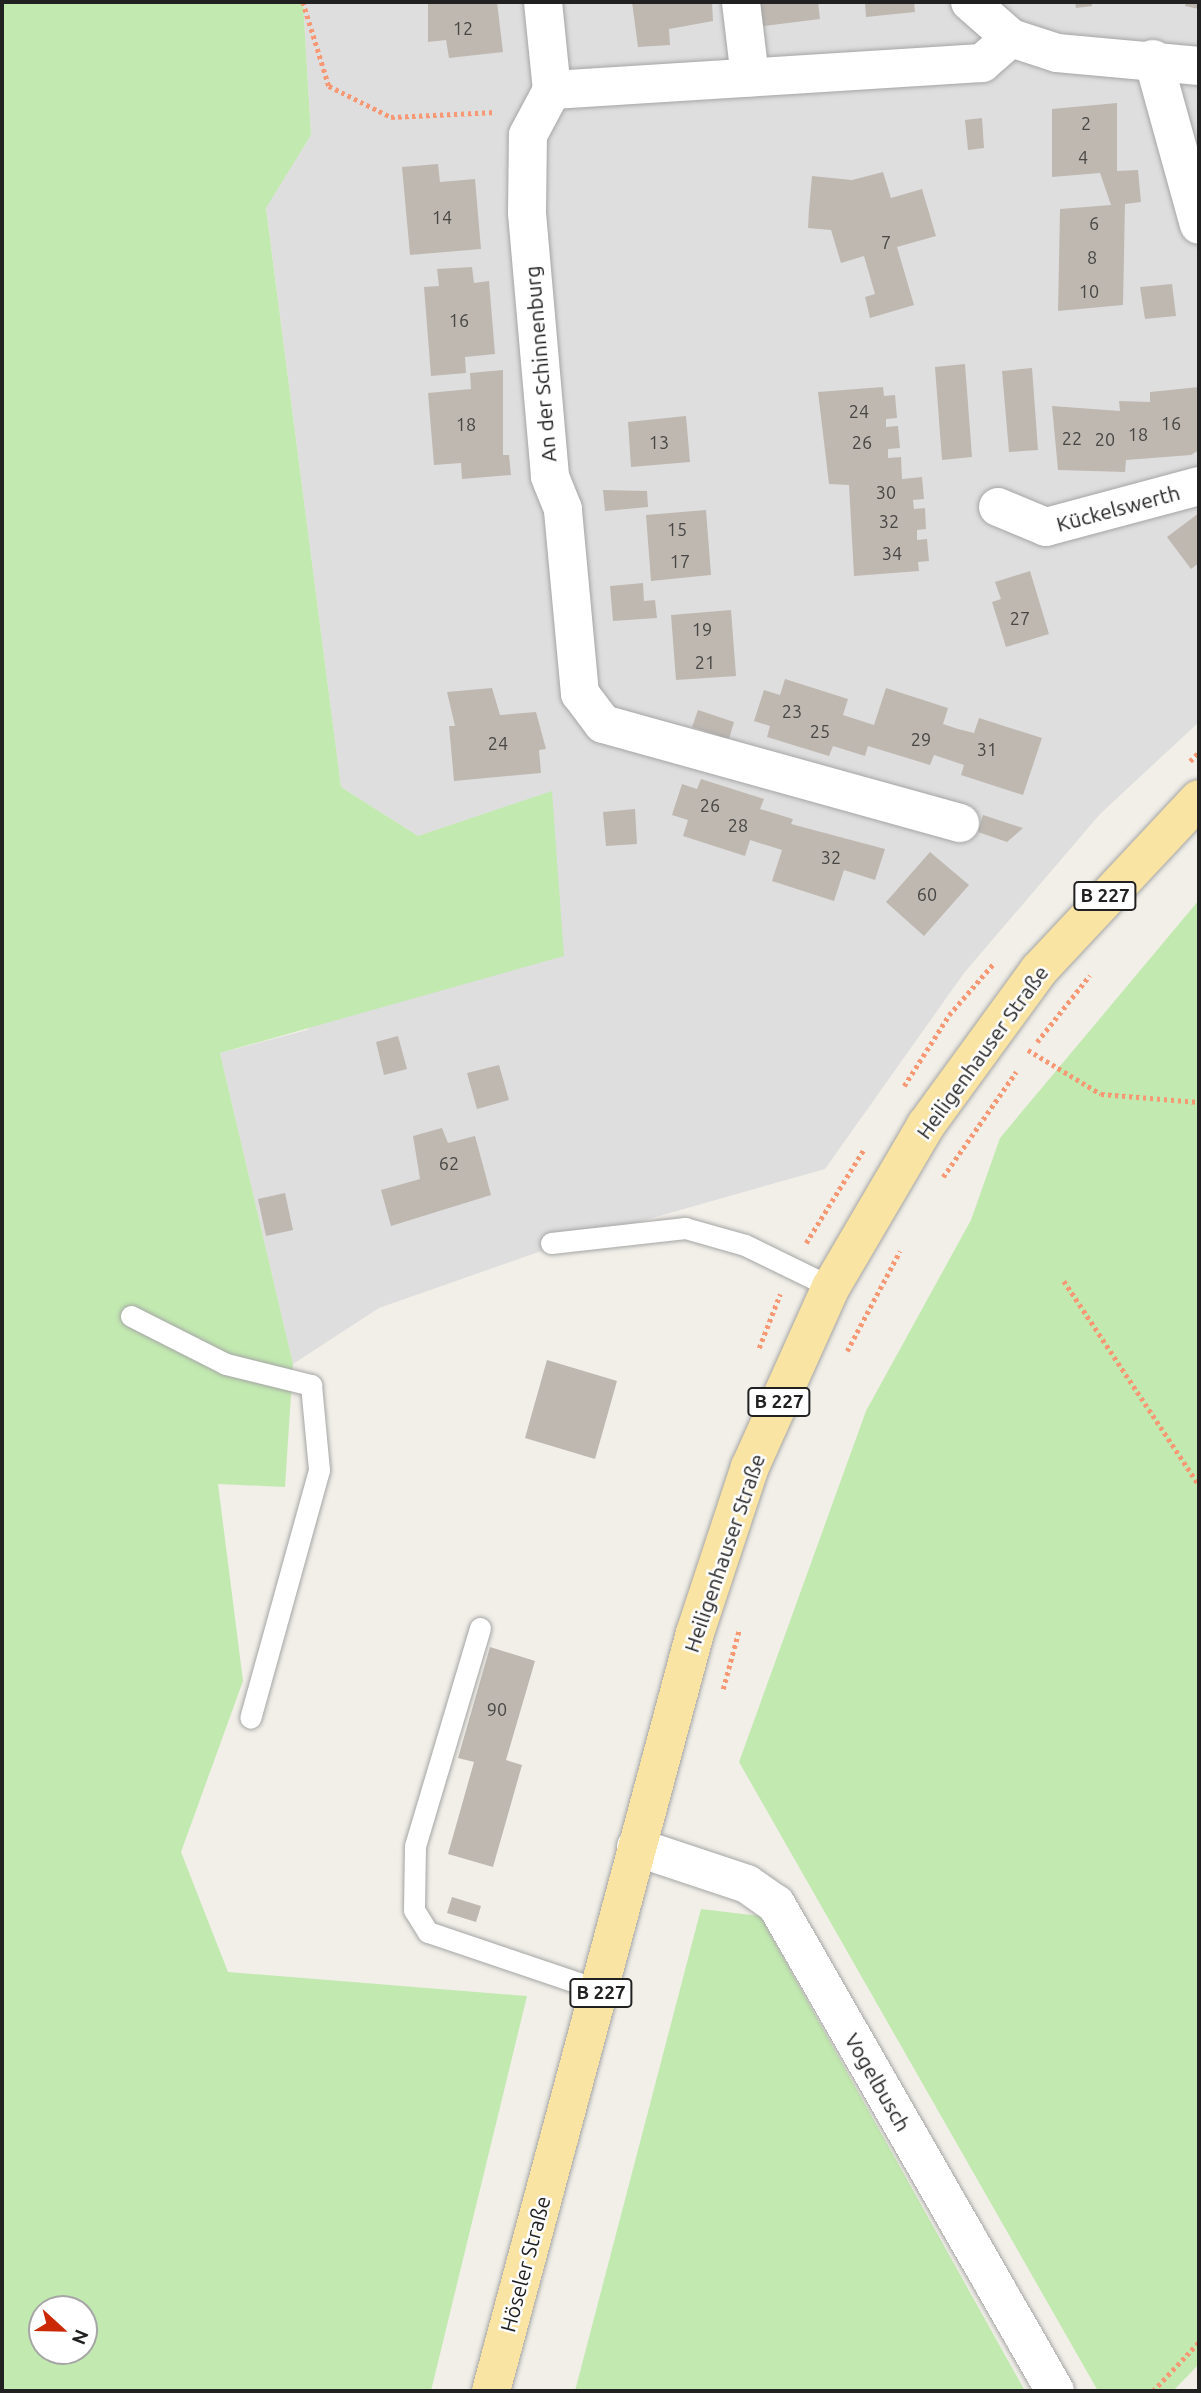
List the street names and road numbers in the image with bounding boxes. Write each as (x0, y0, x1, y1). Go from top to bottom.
street label: An der Schinnenburg (519, 265, 561, 463)
street label: Kückelswerth (1053, 479, 1183, 537)
road number: B 227 (1072, 880, 1138, 912)
street label: Heiligenhauser Straße (911, 960, 1053, 1144)
road number: B 227 (746, 1386, 812, 1418)
street label: Heiligenhauser Straße (678, 1451, 770, 1655)
road number: B 227 (568, 1978, 634, 2008)
street label: Vogelbusch (840, 2028, 916, 2136)
street label: Höseler Straße (495, 2193, 555, 2335)

